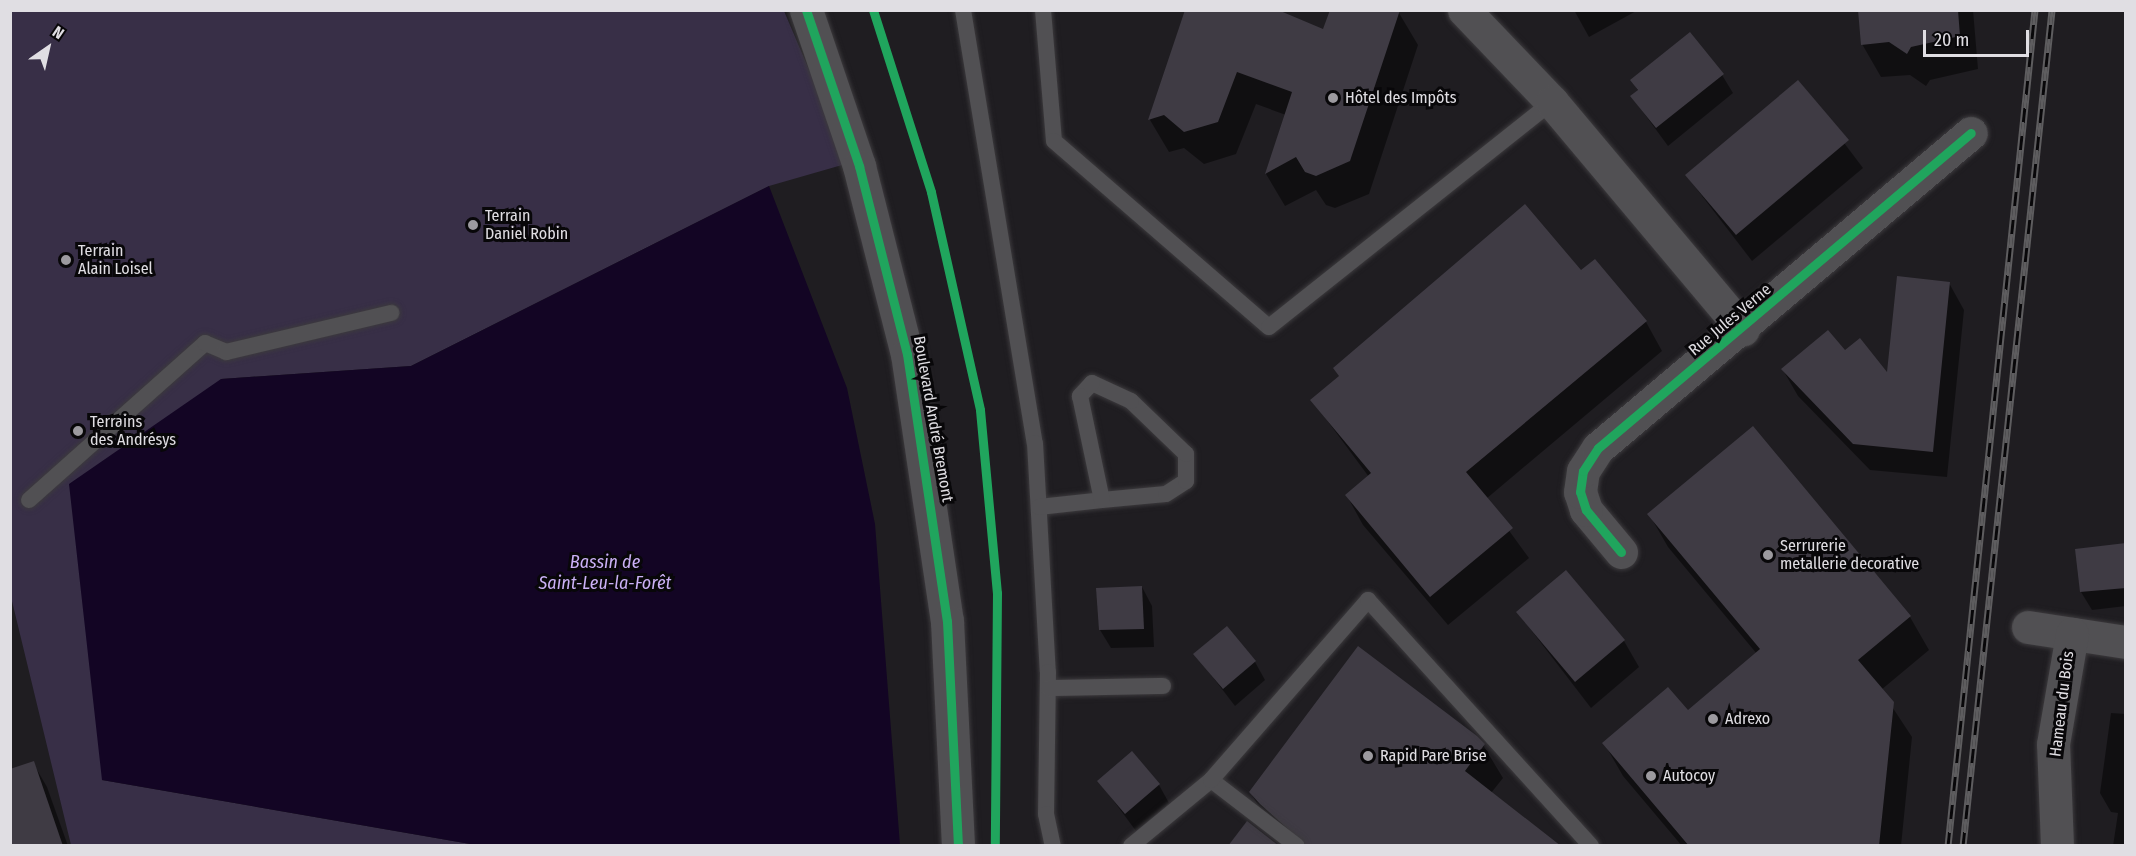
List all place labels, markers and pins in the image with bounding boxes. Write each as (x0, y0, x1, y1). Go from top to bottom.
place label: Hôtel des Impôts (1345, 88, 1457, 108)
marker: Hôtel des Impôts (1326, 91, 1340, 105)
place label: Terrain Daniel Robin (485, 206, 568, 244)
marker: Terrain Daniel Robin (466, 218, 480, 232)
place label: Terrain Alain Loisel (78, 241, 153, 279)
marker: Terrain Alain Loisel (59, 253, 73, 267)
place label: Terrains des Andrésys (90, 412, 176, 450)
marker: Terrains des Andrésys (71, 424, 85, 438)
place label: Serrurerie metallerie decorative (1780, 536, 1919, 574)
marker: Serrurerie metallerie decorative (1761, 548, 1775, 562)
place label: Adrexo (1725, 709, 1770, 729)
marker: Adrexo (1706, 712, 1720, 726)
place label: Rapid Pare Brise (1380, 746, 1487, 766)
marker: Rapid Pare Brise (1361, 749, 1375, 763)
place label: Autocoy (1663, 766, 1715, 786)
marker: Autocoy (1644, 769, 1658, 783)

